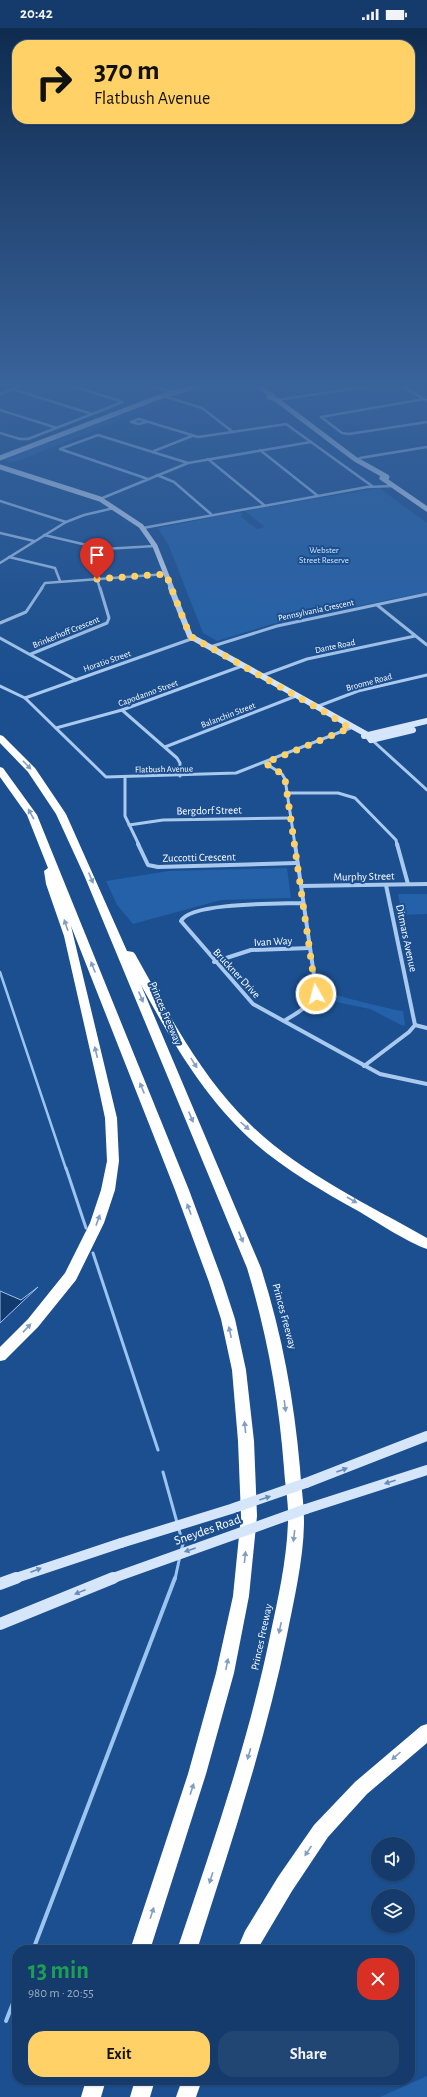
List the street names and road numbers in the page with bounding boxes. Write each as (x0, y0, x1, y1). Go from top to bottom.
street label: Pennsylvania Crescent (277, 598, 355, 623)
street label: Brinkerhoff Crescent (31, 615, 101, 650)
street label: Dante Road (314, 638, 356, 655)
street label: Horatio Street (82, 649, 132, 674)
street label: Broome Road (345, 672, 393, 693)
street label: Capodanno Street (117, 678, 179, 708)
street label: Balanchin Street (200, 701, 257, 730)
street label: Flatbush Avenue (135, 764, 193, 775)
street label: Bergdorf Street (176, 804, 242, 817)
street label: Zuccotti Crescent (162, 851, 236, 864)
street label: Murphy Street (333, 870, 395, 883)
street label: Ditmars Avenue (394, 903, 419, 973)
street label: Ivan Way (254, 935, 293, 948)
street label: Bruckner Drive (211, 946, 262, 1000)
street label: Princes Freeway (147, 980, 184, 1047)
street label: Princes Freeway (270, 1282, 299, 1350)
street label: Sneydes Road (172, 1513, 243, 1548)
street label: Princes Freeway (249, 1603, 274, 1671)

